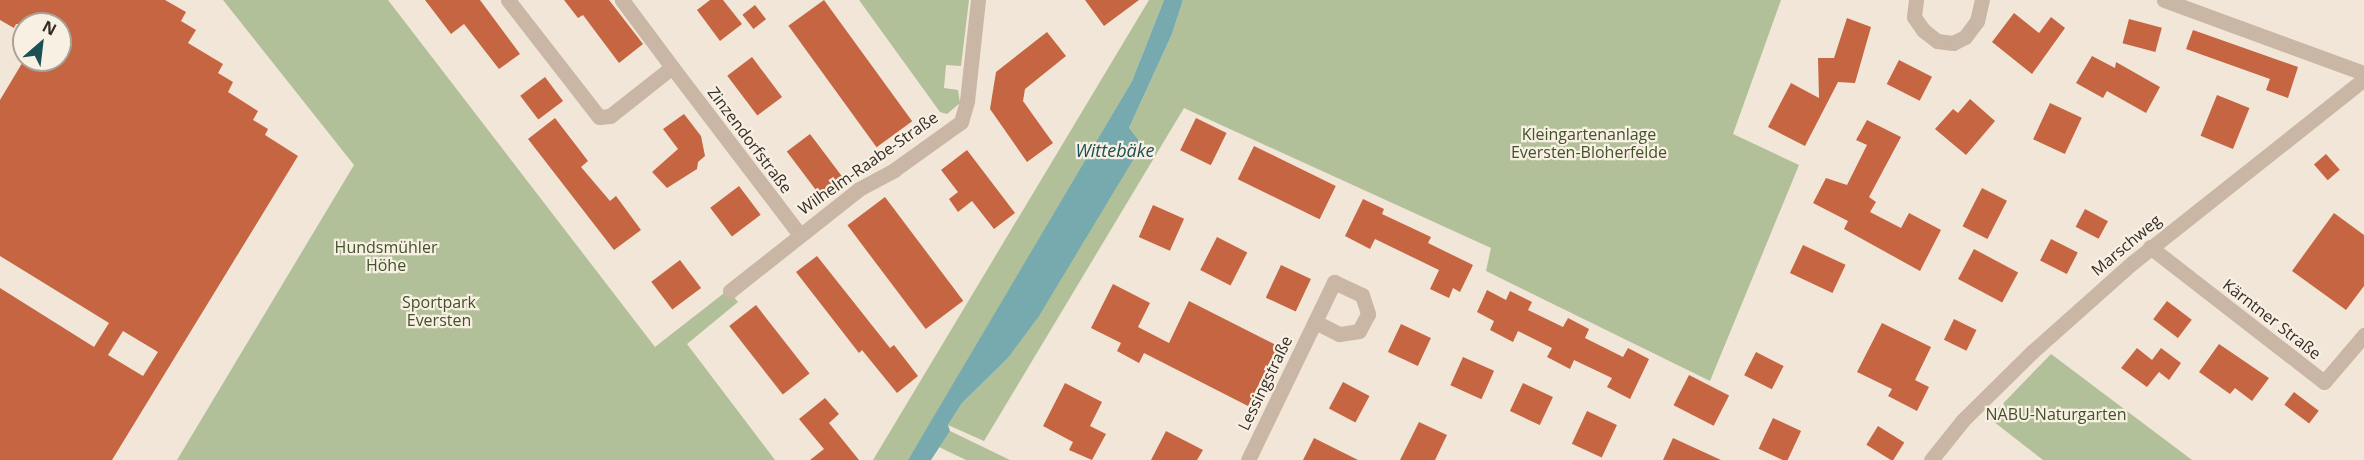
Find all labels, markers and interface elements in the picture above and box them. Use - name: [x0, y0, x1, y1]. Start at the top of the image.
- north arrow: [12, 12, 72, 72]
- text: N: [39, 15, 60, 41]
- street label: Zinzendorfstraße: [704, 83, 796, 197]
- street label: Wilhelm-Raabe-Straße: [794, 108, 942, 218]
- park label: Kleingartenanlage Eversten-Bloherfelde: [1511, 124, 1667, 162]
- water label: Wittebäke: [1075, 139, 1155, 161]
- street label: Marschweg: [2087, 210, 2165, 280]
- park label: Hundsmühler Höhe: [335, 237, 437, 275]
- street label: Kärntner Straße: [2219, 275, 2325, 363]
- park label: Sportpark Eversten: [402, 292, 476, 330]
- street label: Lessingstraße: [1234, 333, 1296, 433]
- park label: NABU-Naturgarten: [1986, 404, 2126, 424]

